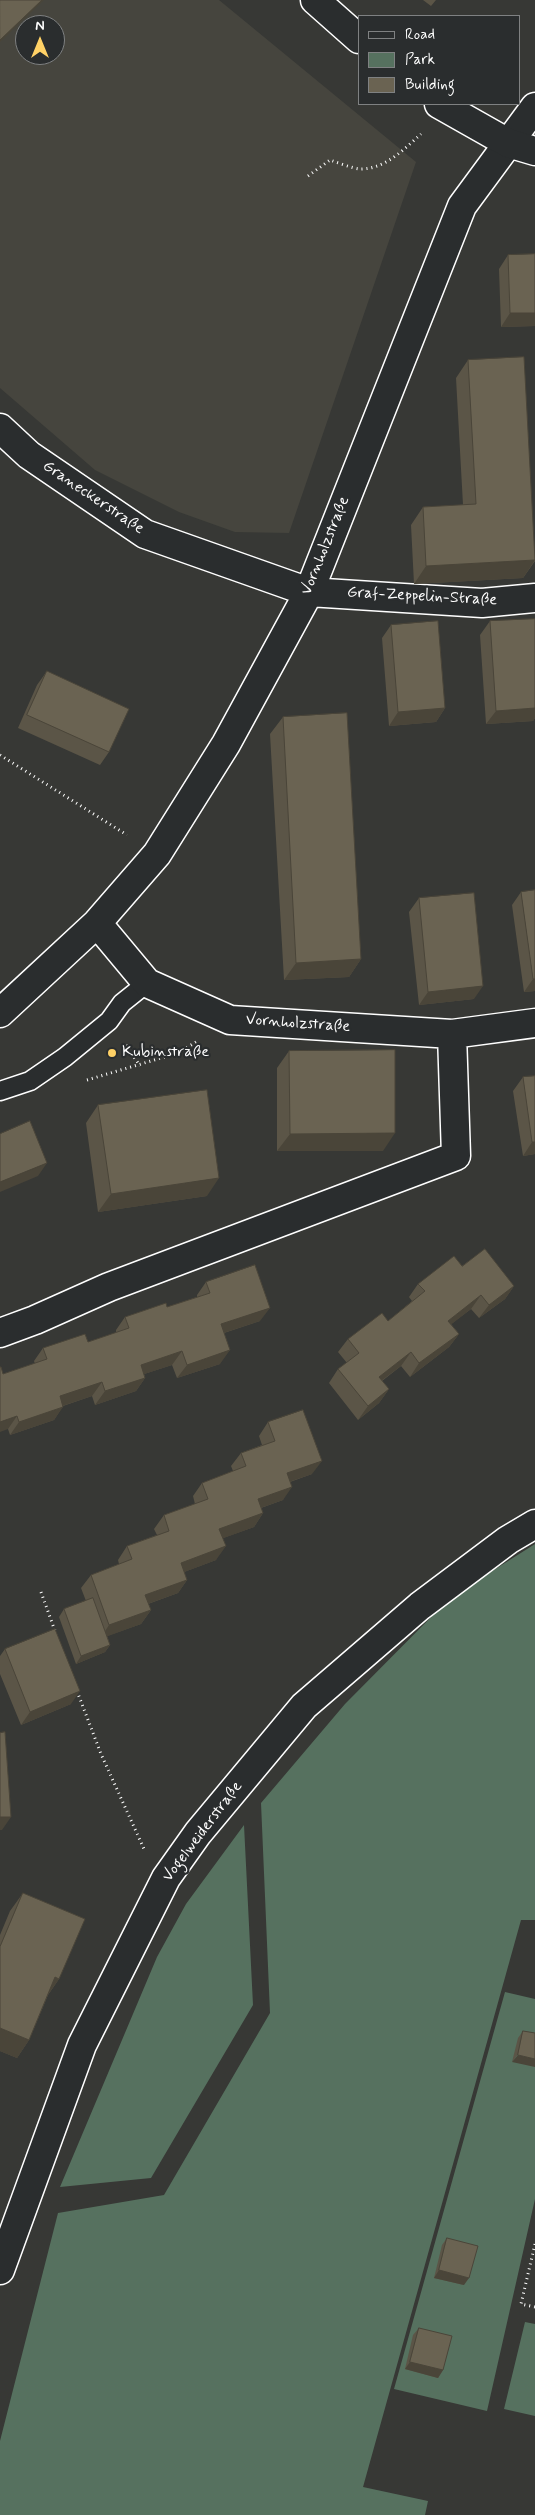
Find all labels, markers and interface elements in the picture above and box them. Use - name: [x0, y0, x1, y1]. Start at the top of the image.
- north arrow: [15, 15, 65, 65]
- legend: [358, 15, 520, 105]
- text: N: [35, 17, 45, 35]
- text: Road: [405, 25, 435, 45]
- text: Park: [405, 50, 435, 70]
- text: Building: [405, 75, 455, 95]
- street label: Graneckerstraße: [39, 457, 147, 539]
- street label: Vornholzstraße: [298, 494, 354, 598]
- street label: Graf-Zeppelin-Straße: [346, 583, 498, 611]
- street label: Vornholzstraße: [245, 1011, 351, 1037]
- place label: Kubinstraße: [122, 1043, 209, 1063]
- marker: Kubinstraße: [106, 1047, 118, 1059]
- street label: Vogelweiderstraße: [159, 1778, 247, 1886]

